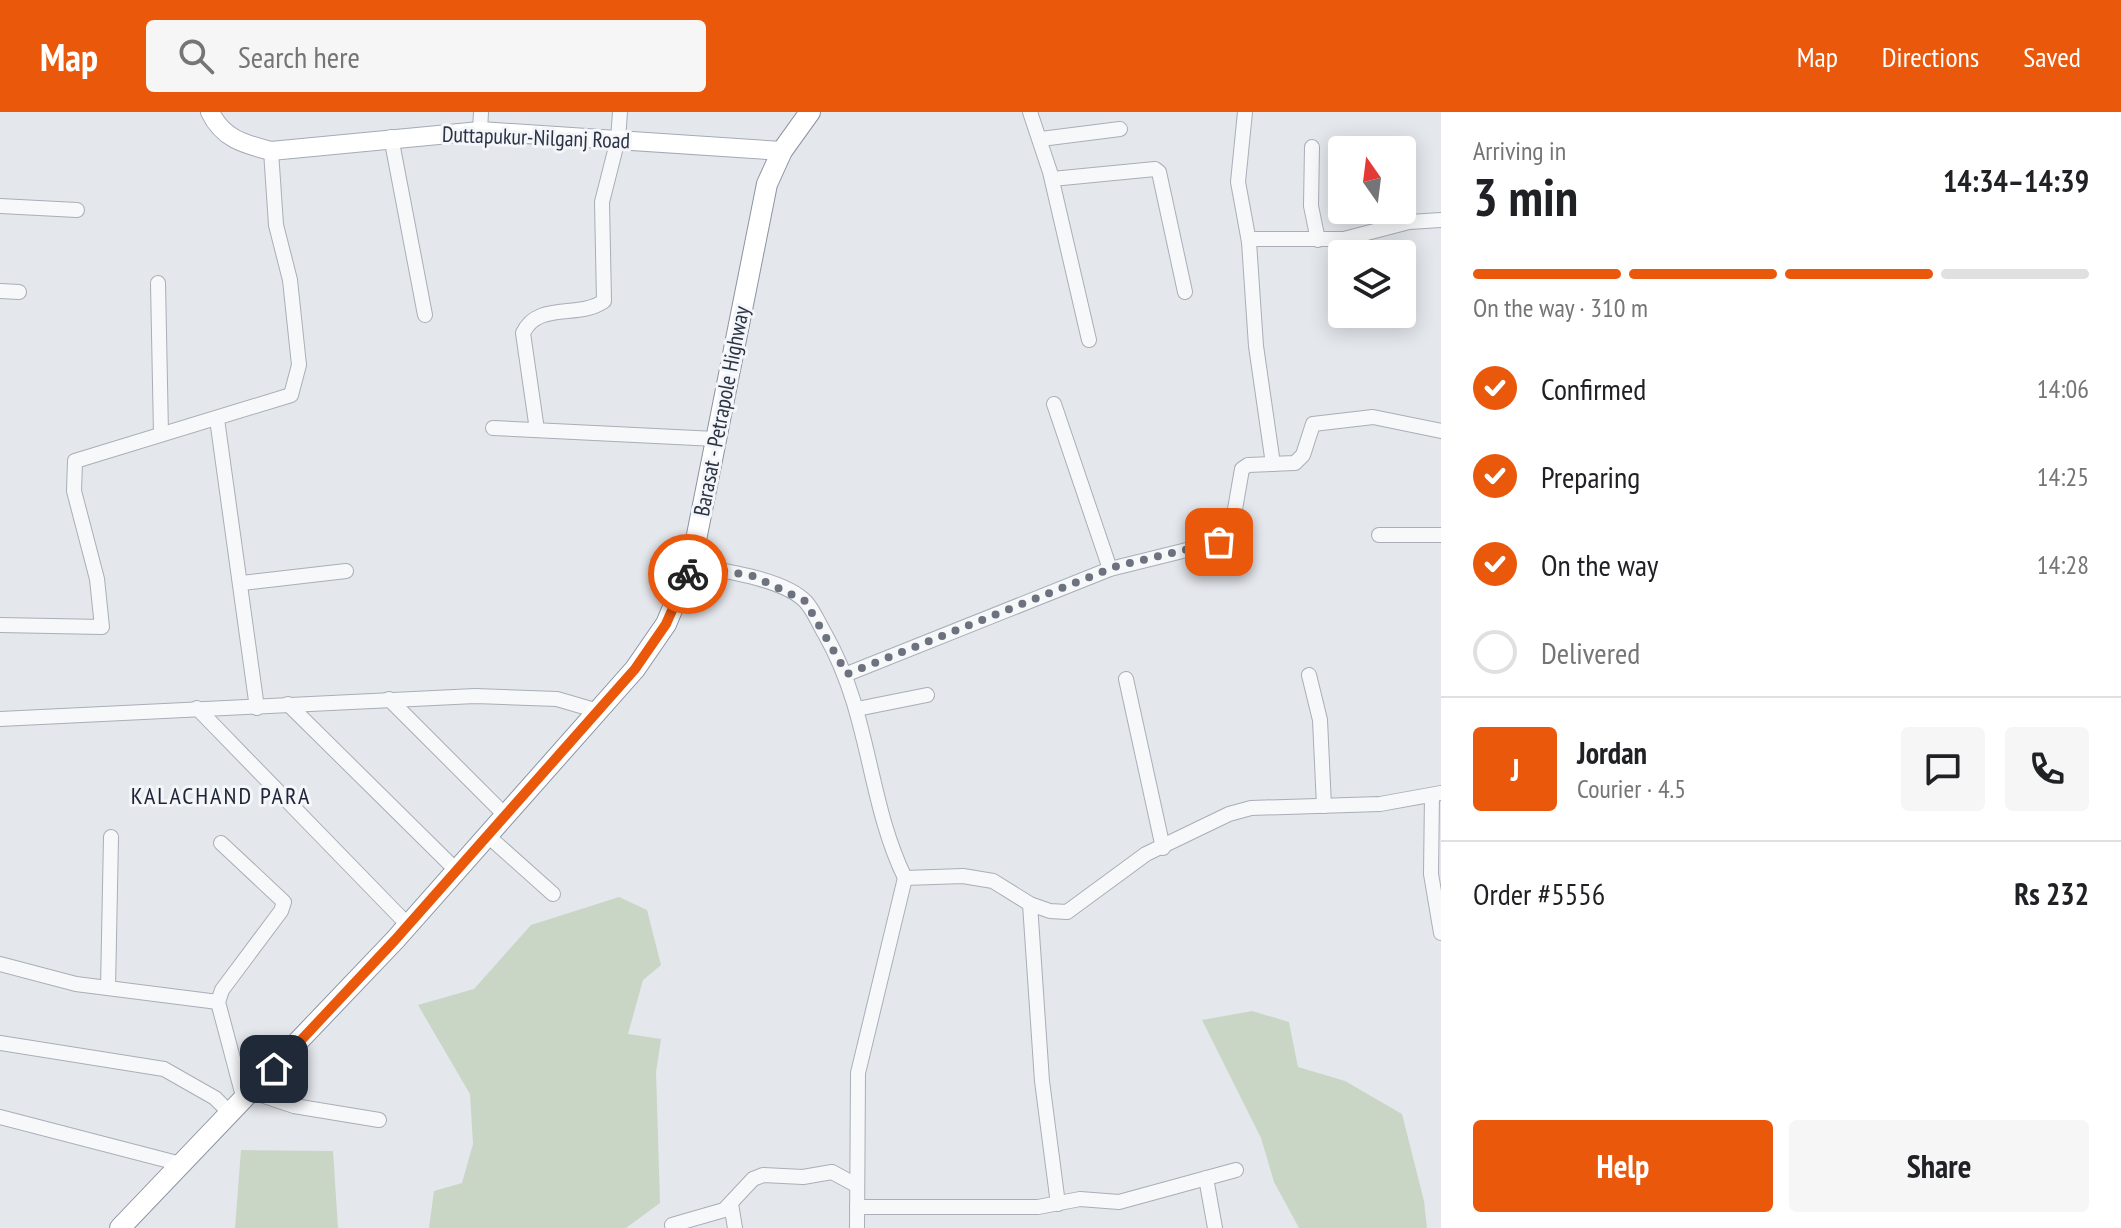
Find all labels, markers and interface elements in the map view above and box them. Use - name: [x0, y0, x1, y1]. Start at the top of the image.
- search box: [146, 20, 706, 92]
- text: Map: [40, 32, 98, 81]
- icon: search: [174, 34, 218, 78]
- text: Search here: [238, 37, 360, 76]
- text: Map: [1797, 38, 1838, 75]
- text: Directions: [1882, 38, 1979, 75]
- text: Saved: [2023, 38, 2081, 75]
- street label: Duttapukur-Nilganj Road: [441, 120, 631, 154]
- text: Arriving in: [1473, 134, 1566, 167]
- north arrow: [1328, 136, 1416, 224]
- map controls: [1328, 136, 1416, 328]
- text: 14:34–14:39: [1943, 161, 2089, 200]
- text: 3 min: [1473, 163, 1578, 230]
- button: layers: [1328, 240, 1416, 328]
- text: On the way · 310 m: [1473, 291, 1648, 324]
- street label: Barasat - Petrapole Highway: [687, 303, 755, 518]
- icon: check: [1473, 366, 1517, 410]
- text: Confirmed: [1541, 369, 1646, 408]
- text: 14:06: [2037, 372, 2089, 405]
- icon: check: [1473, 454, 1517, 498]
- text: Preparing: [1541, 457, 1640, 496]
- text: 14:25: [2037, 460, 2089, 493]
- pin: [1185, 508, 1253, 576]
- icon: bag: [1197, 520, 1241, 564]
- courier: [648, 534, 728, 614]
- icon: check: [1473, 542, 1517, 586]
- text: On the way: [1541, 545, 1658, 584]
- text: 14:28: [2037, 548, 2089, 581]
- icon: bike: [666, 552, 710, 596]
- text: Delivered: [1541, 633, 1640, 672]
- button: chat: [1901, 727, 1985, 811]
- button: phone: [2005, 727, 2089, 811]
- text: Jordan: [1577, 733, 1647, 772]
- text: J: [1511, 750, 1519, 789]
- text: Courier · 4.5: [1577, 772, 1686, 805]
- district label: KALACHAND PARA: [131, 780, 311, 811]
- text: Order #5556: [1473, 874, 1605, 913]
- text: Rs 232: [2014, 874, 2089, 913]
- pin: [240, 1035, 308, 1103]
- icon: home: [252, 1047, 296, 1091]
- button: Help: [1473, 1120, 1773, 1212]
- button: Share: [1789, 1120, 2089, 1212]

